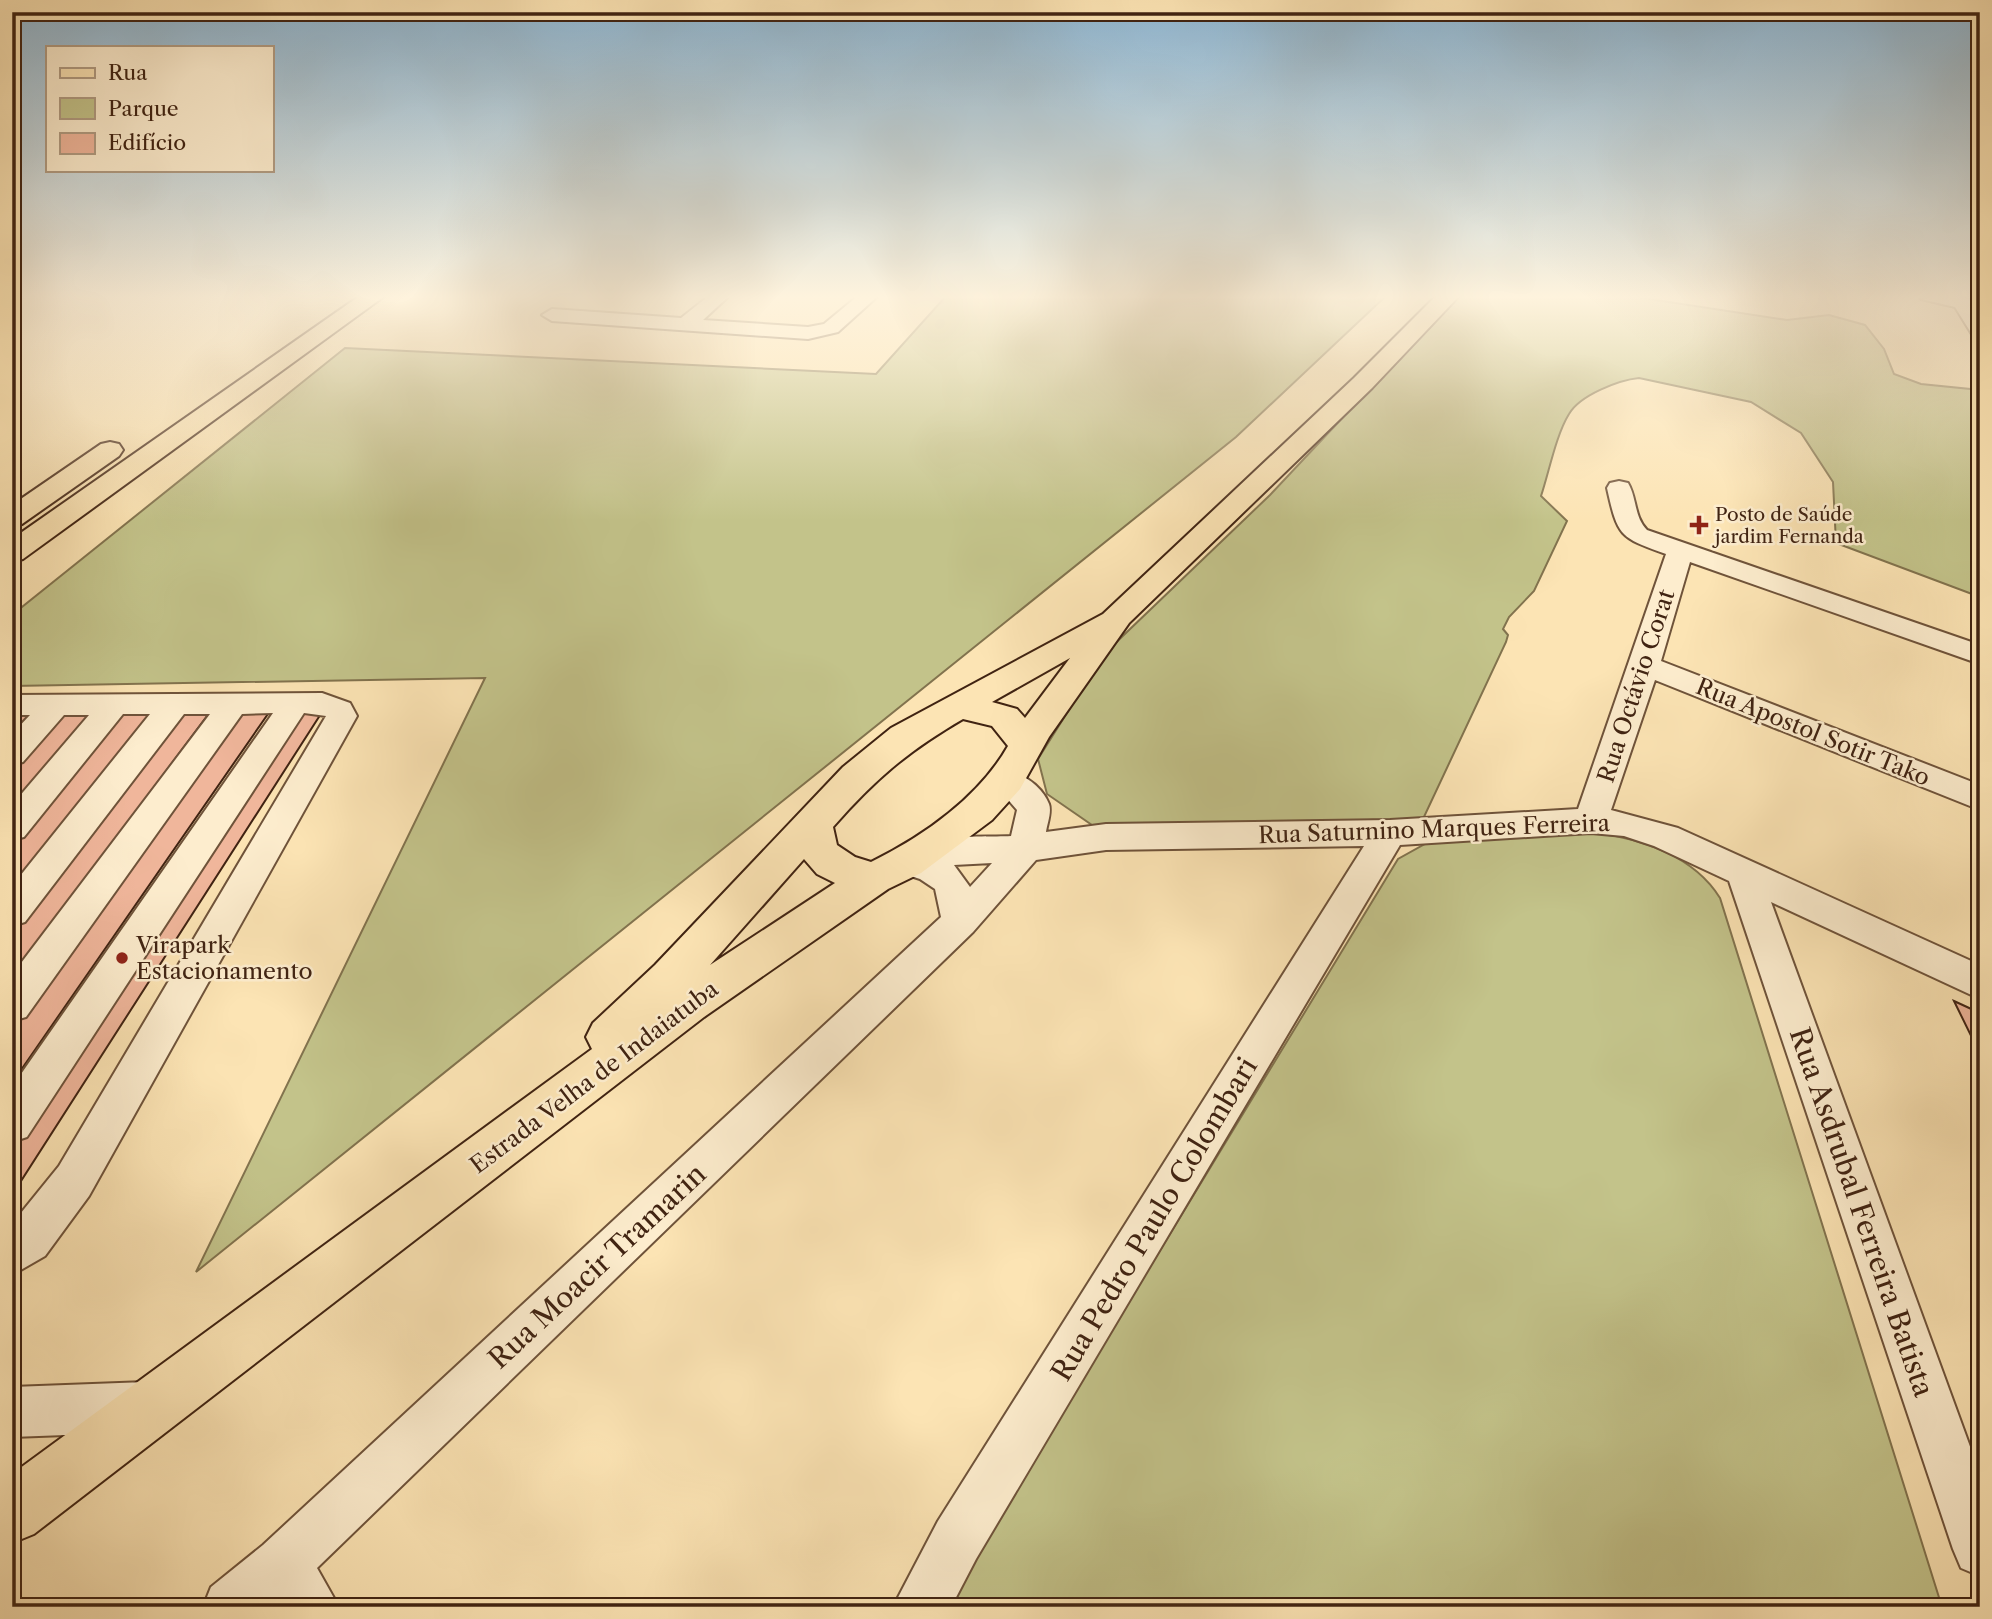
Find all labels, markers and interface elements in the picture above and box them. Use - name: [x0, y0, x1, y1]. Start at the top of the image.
- legend: [46, 46, 273, 172]
- text: Rua: [108, 60, 148, 85]
- text: Parque: [108, 96, 179, 121]
- text: Edifício: [108, 130, 186, 155]
- place label: Posto de Saúde jardim Fernanda: [1712, 503, 1864, 548]
- marker: Posto de Saúde jardim Fernanda: [1689, 515, 1709, 535]
- street label: Rua Octávio Corat: [1592, 586, 1680, 786]
- street label: Rua Apostol Sotir Tako: [1692, 672, 1934, 792]
- street label: Rua Saturnino Marques Ferreira: [1258, 809, 1611, 849]
- place label: Virapark Estacionamento: [135, 931, 313, 985]
- marker: Virapark Estacionamento: [114, 950, 130, 966]
- street label: Estrada Velha de Indaiatuba: [465, 974, 724, 1179]
- street label: Rua Asdrubal Ferreira Batista: [1783, 1023, 1941, 1401]
- street label: Rua Pedro Paulo Colombari: [1044, 1051, 1264, 1387]
- street label: Rua Moacir Tramarin: [481, 1156, 713, 1376]

